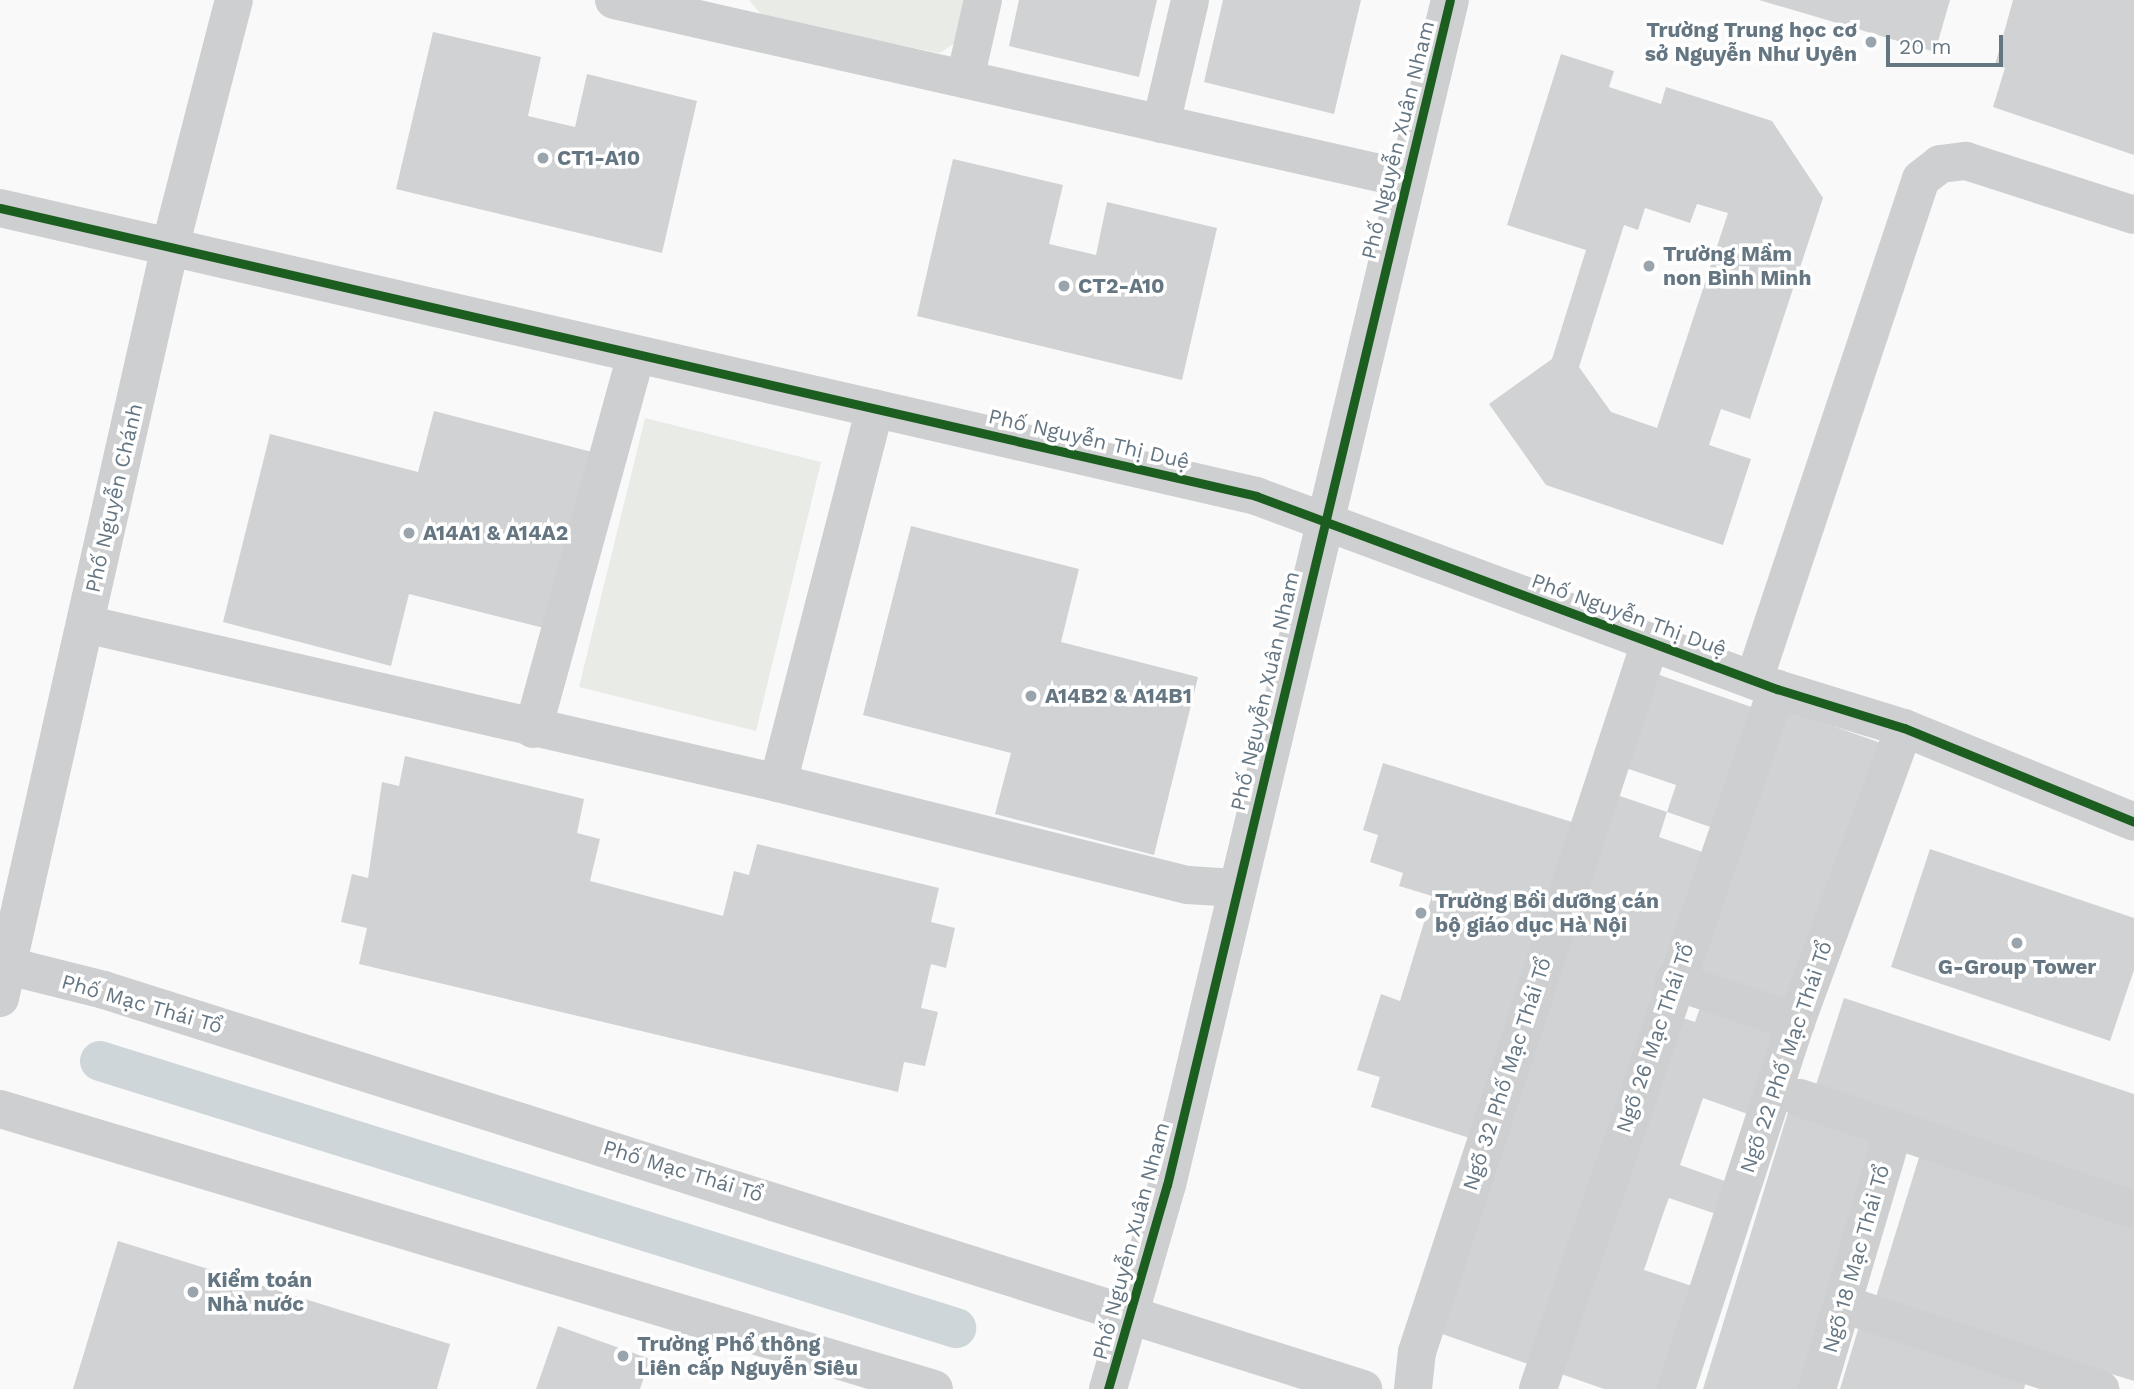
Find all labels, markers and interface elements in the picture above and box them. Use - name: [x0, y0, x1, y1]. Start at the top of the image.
- place label: Trường Trung học cơ sở Nguyễn Như Uyên: [1645, 17, 1857, 67]
- street label: Phố Nguyễn Xuân Nham: [1356, 18, 1440, 262]
- scale bar: [1889, 21, 2006, 65]
- marker: Trường Trung học cơ sở Nguyễn Như Uyên: [1863, 34, 1879, 50]
- text: 20 m: [1899, 34, 1951, 59]
- place label: CT1-A10: [557, 145, 640, 171]
- marker: CT1-A10: [535, 150, 551, 166]
- place label: Trường Mầm non Bình Minh: [1663, 241, 1811, 291]
- marker: Trường Mầm non Bình Minh: [1641, 258, 1657, 274]
- place label: CT2-A10: [1078, 273, 1165, 299]
- marker: CT2-A10: [1056, 278, 1072, 294]
- street label: Phố Nguyễn Chánh: [80, 401, 148, 595]
- street label: Phố Nguyễn Thị Duệ: [986, 404, 1192, 474]
- place label: A14A1 & A14A2: [423, 520, 569, 546]
- marker: A14A1 & A14A2: [401, 525, 417, 541]
- street label: Phố Nguyễn Thị Duệ: [1528, 568, 1730, 662]
- street label: Phố Nguyễn Xuân Nham: [1225, 569, 1305, 813]
- place label: A14B2 & A14B1: [1045, 683, 1192, 709]
- marker: A14B2 & A14B1: [1023, 688, 1039, 704]
- place label: Trường Bồi dưỡng cán bộ giáo dục Hà Nội: [1435, 888, 1659, 938]
- marker: Trường Bồi dưỡng cán bộ giáo dục Hà Nội: [1413, 905, 1429, 921]
- marker: G-Group Tower: [2009, 935, 2025, 951]
- street label: Ngõ 22 Phố Mạc Thái Tổ: [1734, 937, 1838, 1177]
- street label: Ngõ 26 Mạc Thái Tổ: [1611, 939, 1699, 1137]
- street label: Ngõ 32 Phố Mạc Thái Tổ: [1457, 954, 1557, 1194]
- place label: G-Group Tower: [1937, 954, 2097, 980]
- street label: Phố Mạc Thái Tổ: [58, 969, 226, 1039]
- street label: Phố Nguyễn Xuân Nham: [1087, 1119, 1175, 1363]
- street label: Phố Mạc Thái Tổ: [599, 1135, 767, 1207]
- street label: Ngõ 18 Mạc Thái Tổ: [1817, 1161, 1895, 1357]
- place label: Kiểm toán Nhà nước: [207, 1267, 312, 1317]
- marker: Kiểm toán Nhà nước: [185, 1284, 201, 1300]
- place label: Trường Phổ thông Liên cấp Nguyễn Siêu: [637, 1331, 858, 1381]
- marker: Trường Phổ thông Liên cấp Nguyễn Siêu: [615, 1348, 631, 1364]

